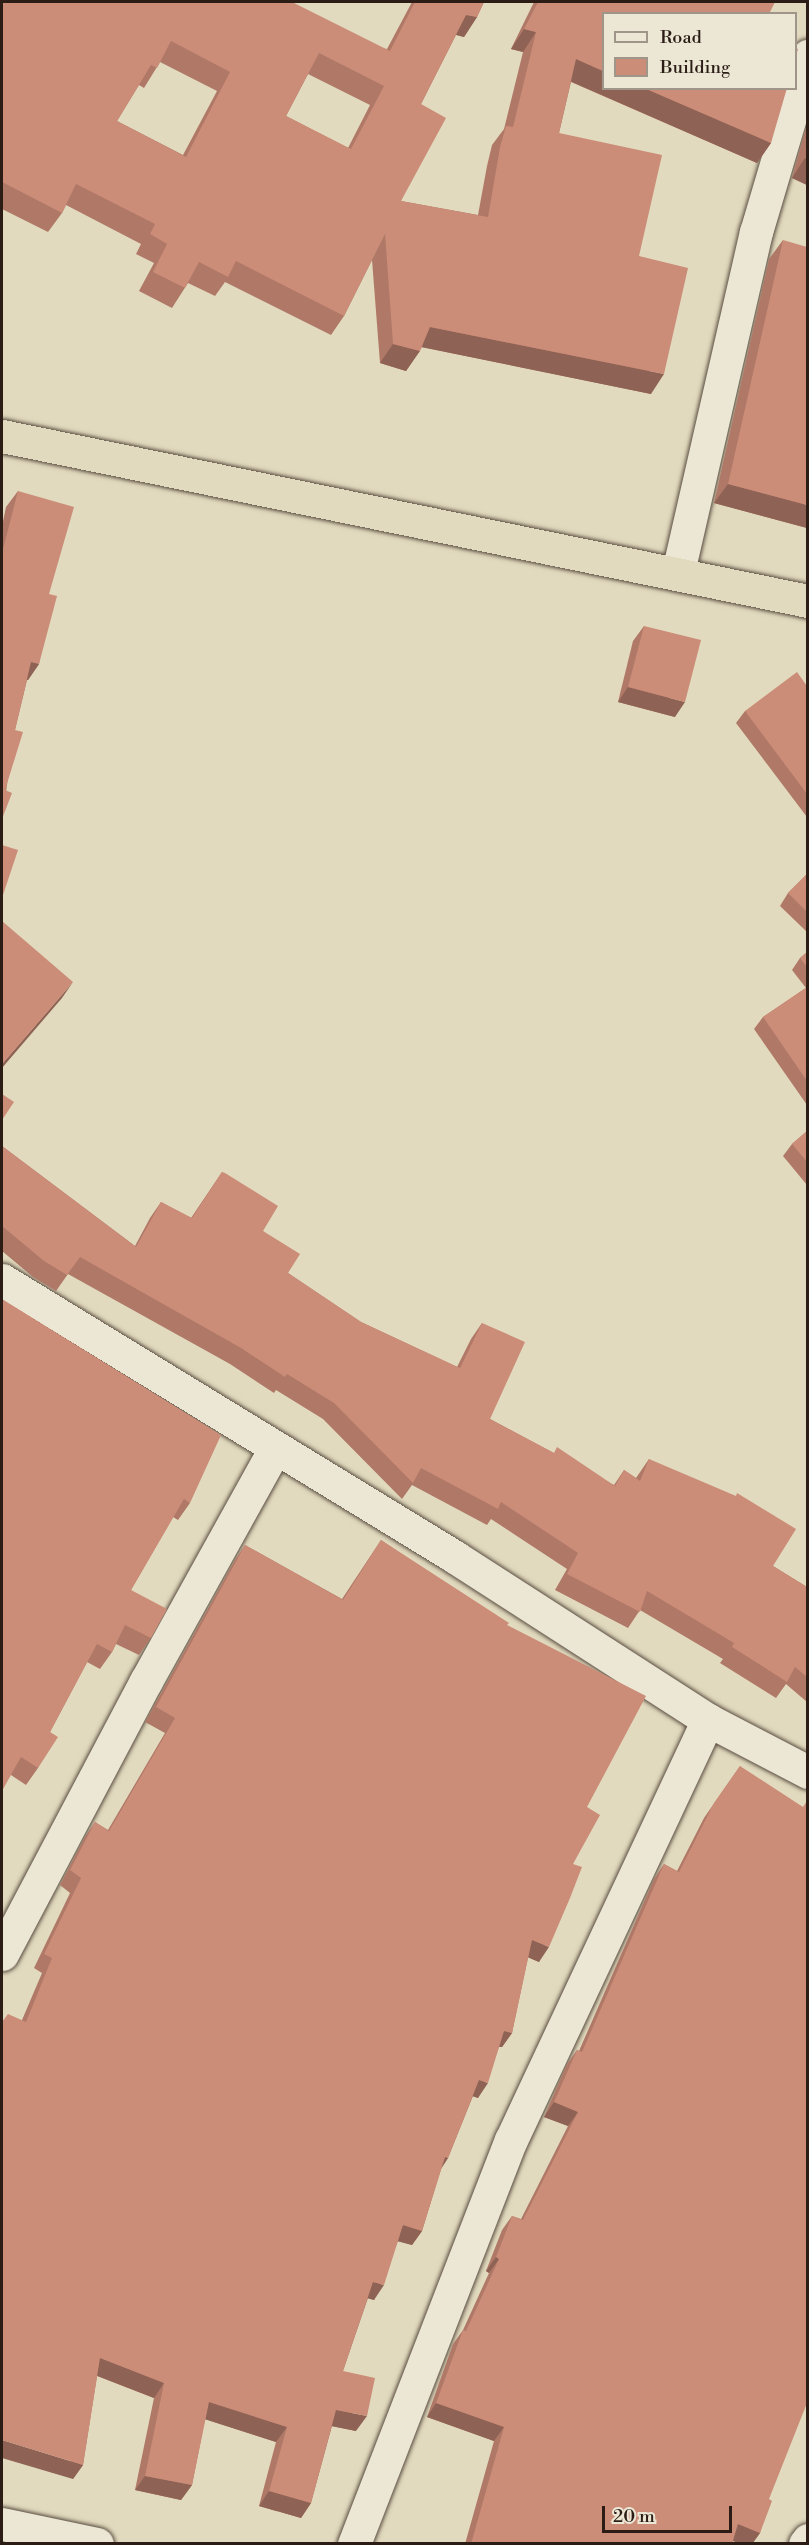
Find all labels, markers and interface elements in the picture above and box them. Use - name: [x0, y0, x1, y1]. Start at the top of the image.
- legend: [602, 12, 797, 90]
- text: Road: [660, 26, 702, 49]
- text: Building: [660, 56, 730, 79]
- scale bar: [605, 2494, 736, 2532]
- text: 20 m: [613, 2505, 655, 2528]

